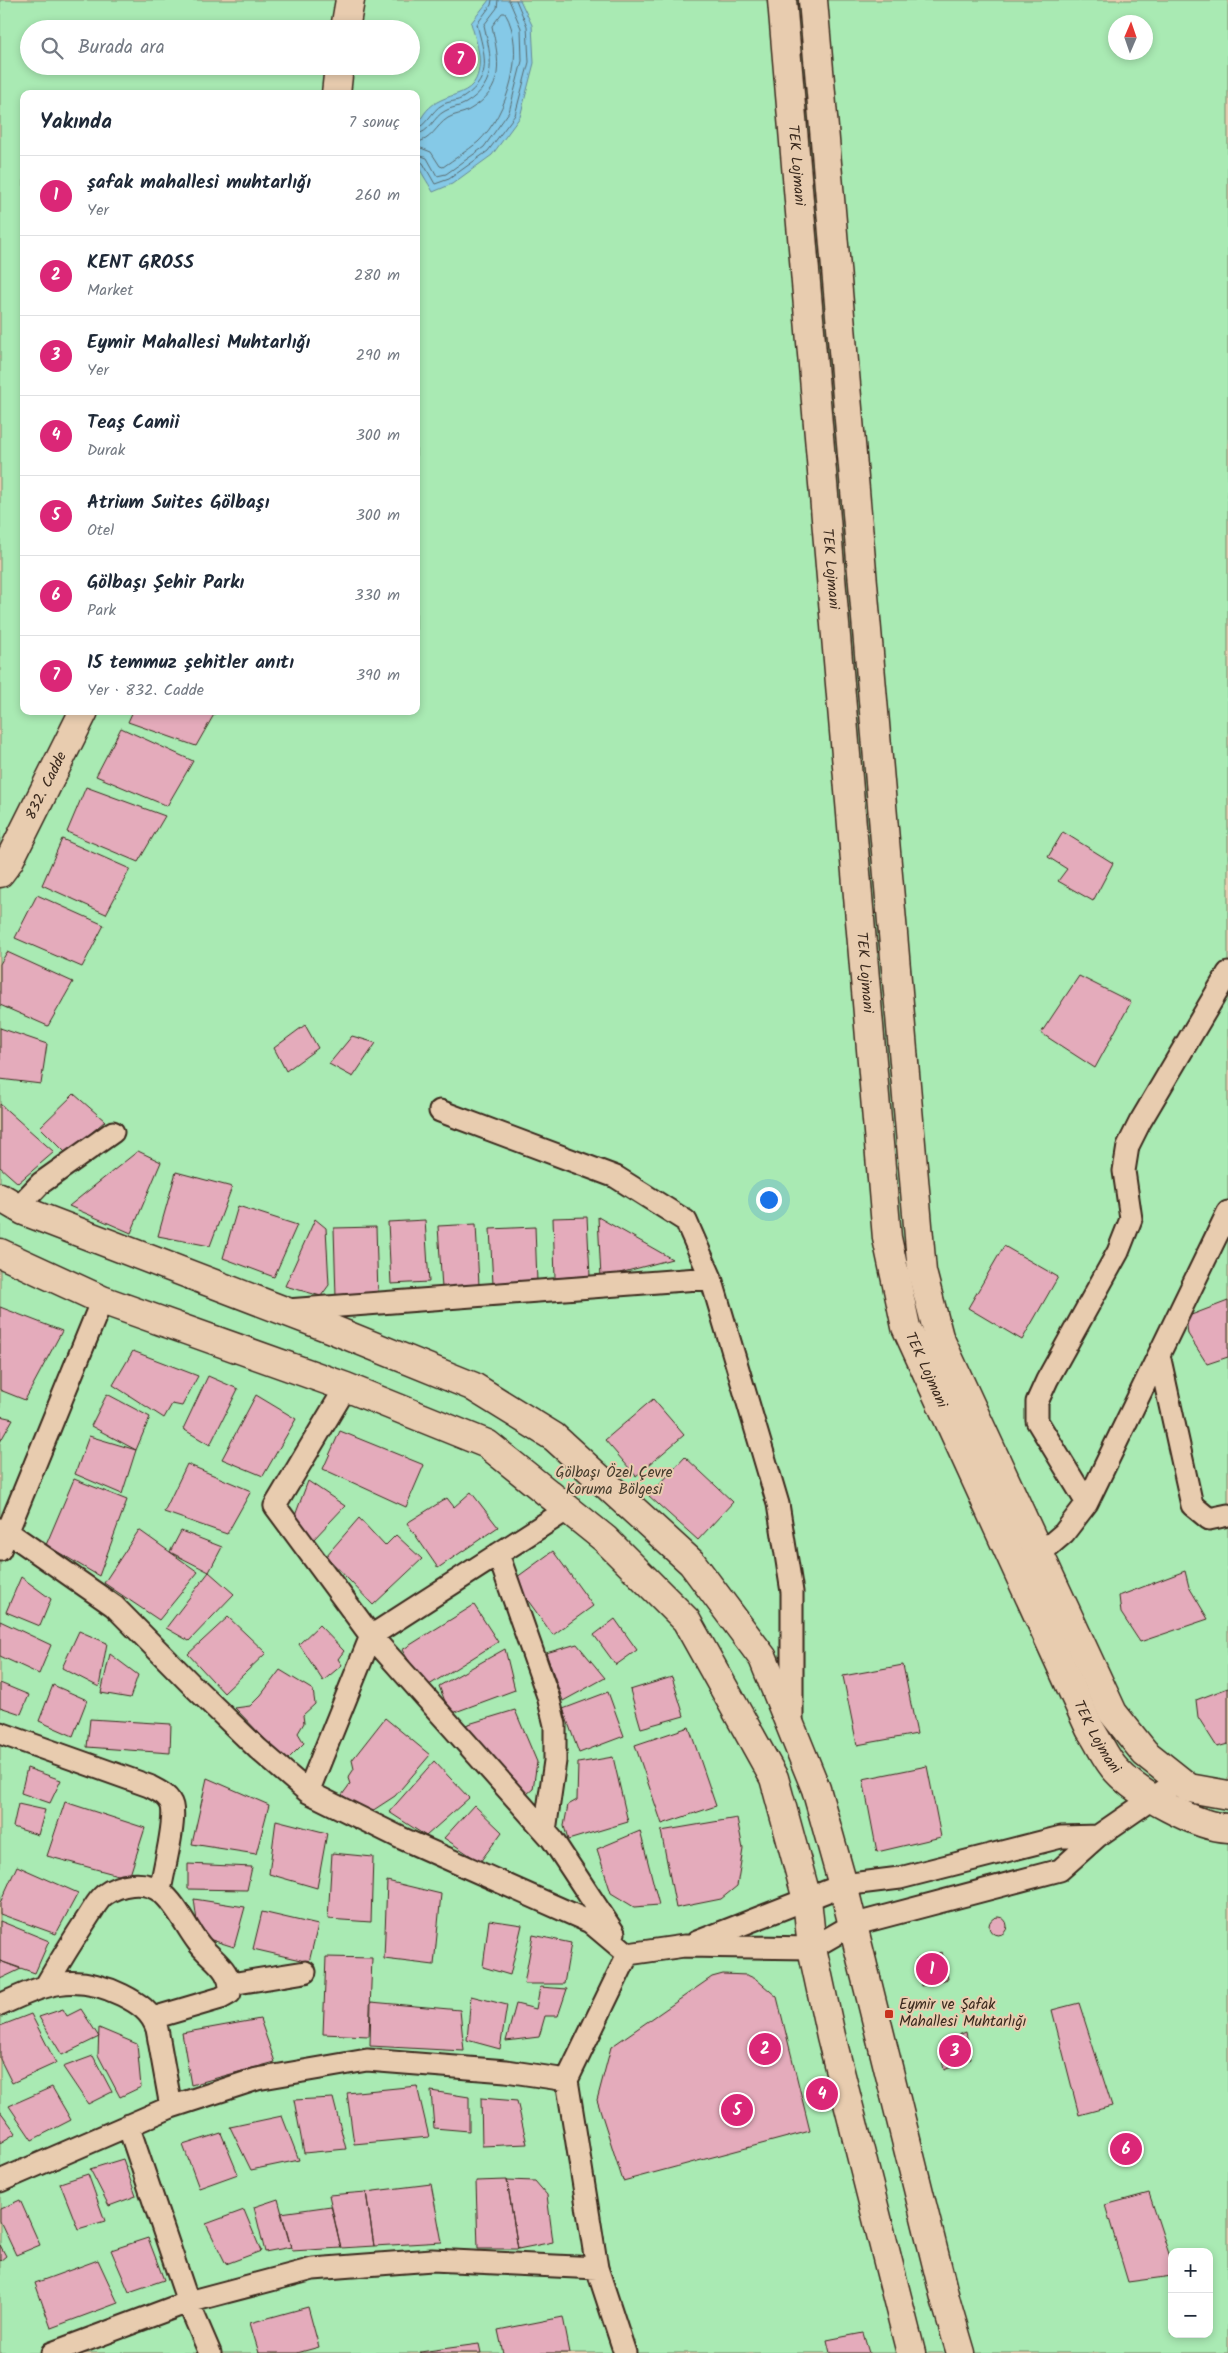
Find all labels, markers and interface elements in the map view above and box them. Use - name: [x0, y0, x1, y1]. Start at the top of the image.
- north arrow: [1108, 15, 1153, 60]
- search box: [20, 20, 420, 75]
- text: Burada ara: [78, 33, 165, 63]
- icon: search: [38, 34, 66, 62]
- pin: 7: [444, 40, 476, 78]
- text: Yakında: [40, 106, 112, 139]
- text: 7 sonuç: [349, 110, 400, 135]
- street label: TEK Lojmani: [781, 124, 812, 208]
- text: şafak mahallesi muhtarlığı: [87, 168, 311, 198]
- text: 1: [54, 183, 58, 208]
- text: 260 m: [355, 183, 400, 208]
- text: Yer: [87, 198, 109, 223]
- text: KENT GROSS: [87, 248, 194, 278]
- text: 2: [51, 263, 61, 288]
- text: 280 m: [354, 263, 400, 288]
- text: Market: [87, 278, 133, 303]
- text: Eymir Mahallesi Muhtarlığı: [87, 328, 310, 358]
- text: 3: [52, 343, 60, 368]
- text: 290 m: [356, 343, 400, 368]
- text: Yer: [87, 358, 109, 383]
- text: Teaş Camii: [87, 408, 179, 438]
- text: 4: [52, 423, 60, 448]
- text: 300 m: [356, 423, 400, 448]
- text: Durak: [87, 438, 125, 463]
- text: Atrium Suites Gölbaşı: [87, 488, 269, 518]
- text: 5: [52, 503, 60, 528]
- text: 300 m: [356, 503, 400, 528]
- text: Otel: [87, 518, 114, 543]
- street label: TEK Lojmani: [815, 528, 846, 612]
- text: Gölbaşı Şehir Parkı: [87, 568, 244, 598]
- text: 6: [52, 583, 60, 608]
- text: 330 m: [355, 583, 400, 608]
- text: Park: [87, 598, 116, 623]
- text: 15 temmuz şehitler anıtı: [87, 648, 294, 678]
- text: 7: [52, 663, 60, 688]
- text: 390 m: [356, 663, 400, 688]
- text: Yer · 832. Cadde: [87, 678, 204, 703]
- street label: 832. Cadde: [19, 747, 74, 824]
- street label: TEK Lojmani: [849, 931, 880, 1015]
- your location: [756, 1187, 782, 1213]
- street label: TEK Lojmani: [898, 1328, 954, 1413]
- park label: Gölbaşı Özel Çevre Koruma Bölgesi: [556, 1461, 673, 1502]
- street label: TEK Lojmani: [1067, 1697, 1127, 1781]
- pin: 1: [916, 1950, 948, 1988]
- place label: Eymir ve Şafak Mahallesi Muhtarlığı: [899, 1993, 1027, 2034]
- marker: Eymir ve Şafak Mahallesi Muhtarlığı: [883, 2008, 895, 2020]
- pin: 2: [749, 2030, 781, 2068]
- pin: 3: [939, 2032, 971, 2070]
- pin: 4: [806, 2075, 838, 2113]
- pin: 5: [721, 2091, 753, 2129]
- pin: 6: [1110, 2130, 1142, 2168]
- map controls: [1168, 2248, 1213, 2338]
- button: +: [1168, 2248, 1213, 2293]
- button: −: [1168, 2293, 1213, 2338]

